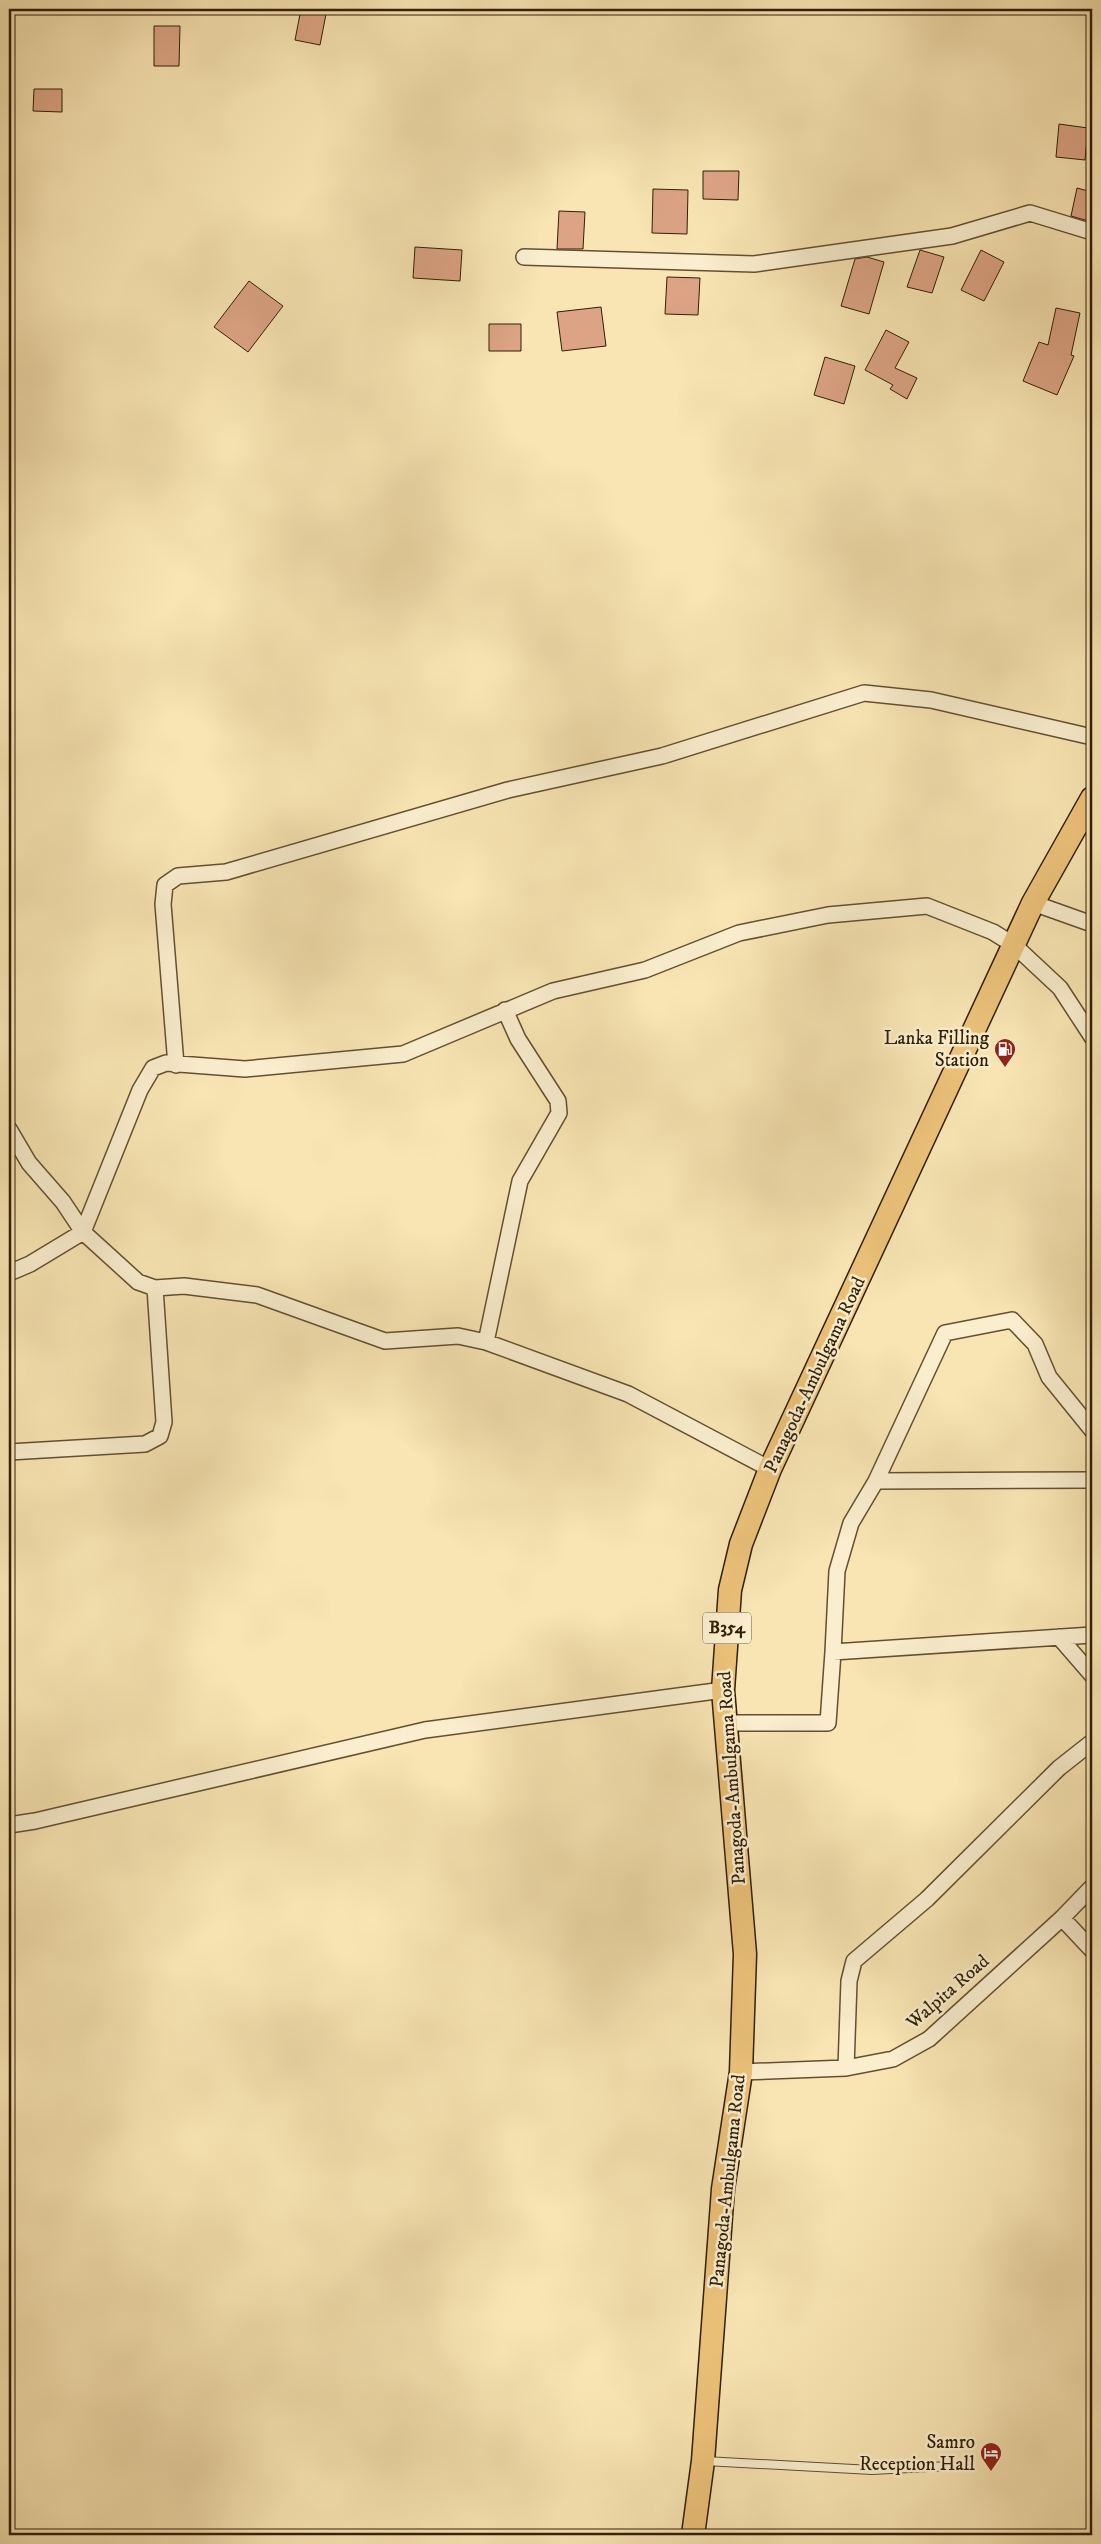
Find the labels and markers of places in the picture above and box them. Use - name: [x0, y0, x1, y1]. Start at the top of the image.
- place label: Lanka Filling Station: [884, 1027, 990, 1072]
- fuel station icon: Lanka Filling Station: [993, 1037, 1017, 1068]
- place label: Samro Reception Hall: [859, 2431, 975, 2476]
- hotel icon: Samro Reception Hall: [979, 2441, 1003, 2472]

